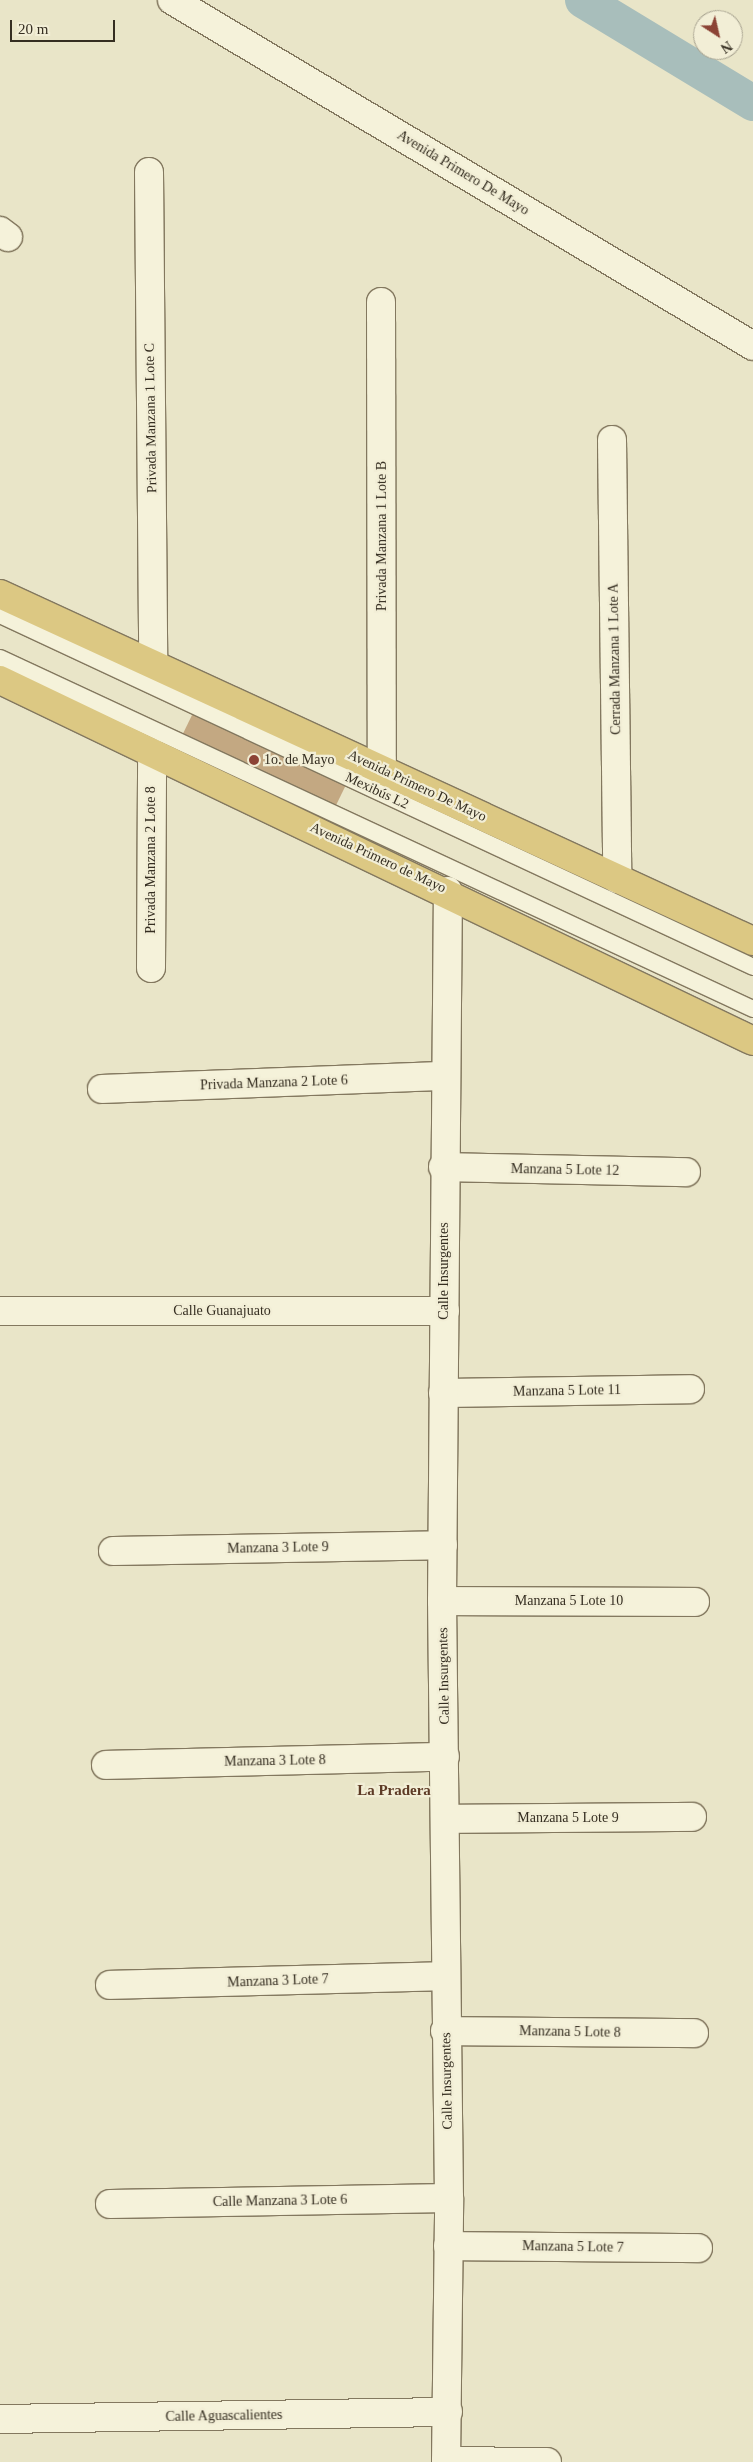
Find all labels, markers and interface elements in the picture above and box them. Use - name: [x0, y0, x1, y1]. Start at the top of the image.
- scale bar: [12, 10, 118, 42]
- north arrow: [693, 10, 743, 60]
- text: 20 m: [18, 21, 48, 37]
- text: N: [718, 38, 735, 56]
- street label: Avenida Primero De Mayo: [394, 127, 532, 219]
- street label: Privada Manzana 1 Lote C: [141, 343, 161, 493]
- street label: Privada Manzana 1 Lote B: [374, 461, 390, 611]
- street label: Cerrada Manzana 1 Lote A: [605, 583, 625, 735]
- street label: Avenida Primero De Mayo: [345, 746, 489, 826]
- place label: 1o. de Mayo: [264, 752, 334, 768]
- marker: 1o. de Mayo: [248, 754, 260, 766]
- street label: Mexibús L2: [343, 769, 411, 813]
- street label: Privada Manzana 2 Lote 8: [143, 786, 159, 934]
- street label: Avenida Primero de Mayo: [307, 819, 449, 897]
- street label: Privada Manzana 2 Lote 6: [200, 1072, 348, 1094]
- street label: Manzana 5 Lote 12: [511, 1161, 619, 1179]
- street label: Calle Insurgentes: [436, 1222, 452, 1320]
- street label: Calle Guanajuato: [173, 1303, 271, 1319]
- street label: Manzana 5 Lote 11: [513, 1382, 621, 1400]
- street label: Manzana 3 Lote 9: [227, 1539, 329, 1557]
- street label: Manzana 5 Lote 10: [515, 1593, 623, 1609]
- street label: Calle Insurgentes: [435, 1627, 453, 1725]
- street label: Manzana 3 Lote 8: [224, 1752, 326, 1770]
- district label: La Pradera: [357, 1782, 431, 1800]
- street label: Manzana 5 Lote 9: [517, 1810, 619, 1826]
- street label: Manzana 3 Lote 7: [227, 1971, 329, 1991]
- street label: Manzana 5 Lote 8: [519, 2023, 621, 2041]
- street label: Calle Insurgentes: [438, 2032, 456, 2130]
- street label: Calle Manzana 3 Lote 6: [213, 2191, 347, 2211]
- street label: Manzana 5 Lote 7: [522, 2238, 624, 2256]
- street label: Calle Aguascalientes: [165, 2407, 283, 2425]

